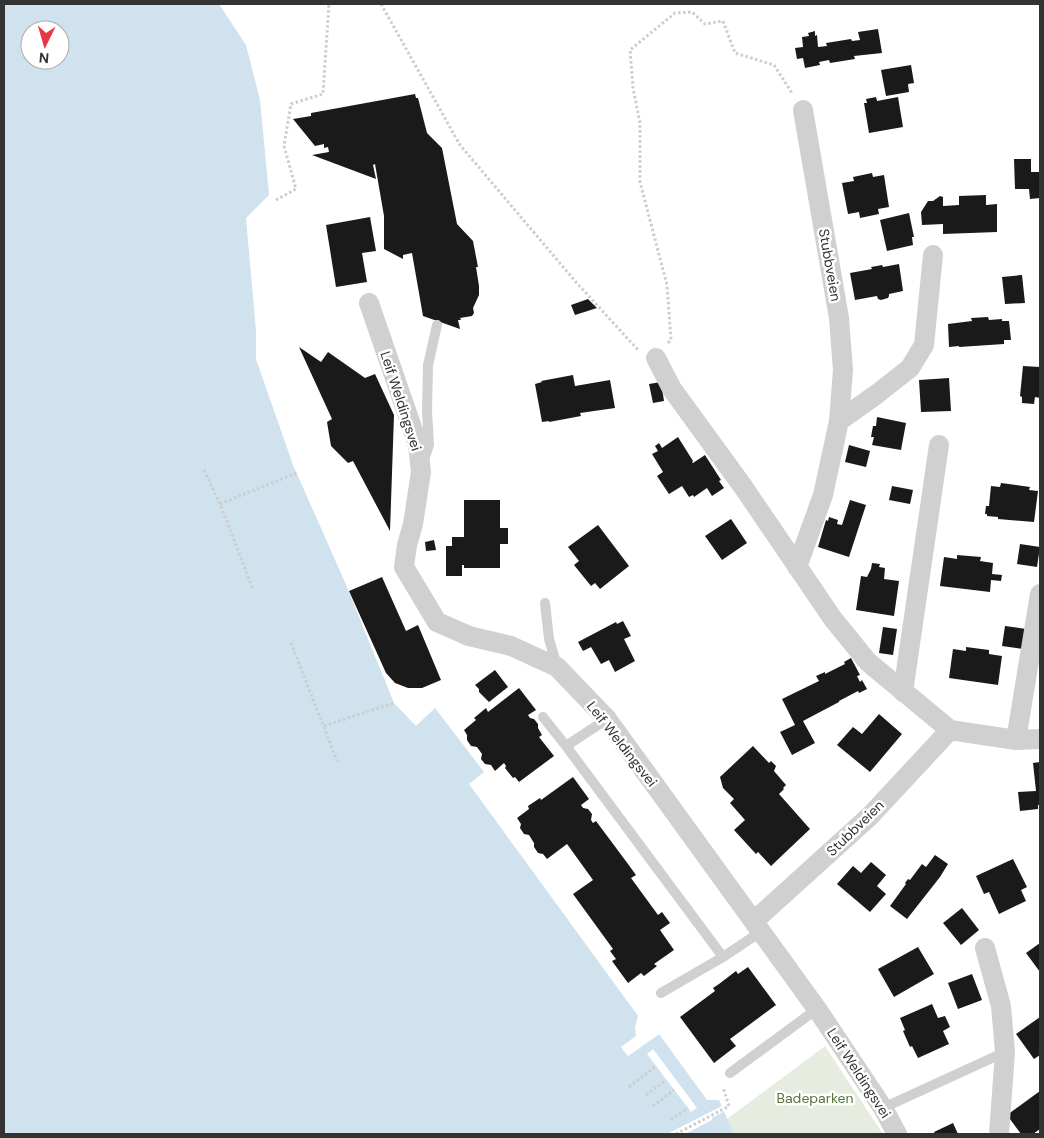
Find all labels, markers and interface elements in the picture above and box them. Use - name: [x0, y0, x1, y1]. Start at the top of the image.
- north arrow: [20, 20, 70, 70]
- text: N: [38, 49, 50, 67]
- street label: Stubbveien: [815, 227, 845, 303]
- street label: Leif Weldingsvei: [376, 349, 426, 453]
- street label: Leif Weldingsvei: [583, 698, 661, 790]
- street label: Stubbveien: [822, 796, 888, 860]
- street label: Leif Weldingsvei: [823, 1025, 895, 1121]
- park label: Badeparken: [777, 1089, 853, 1107]

